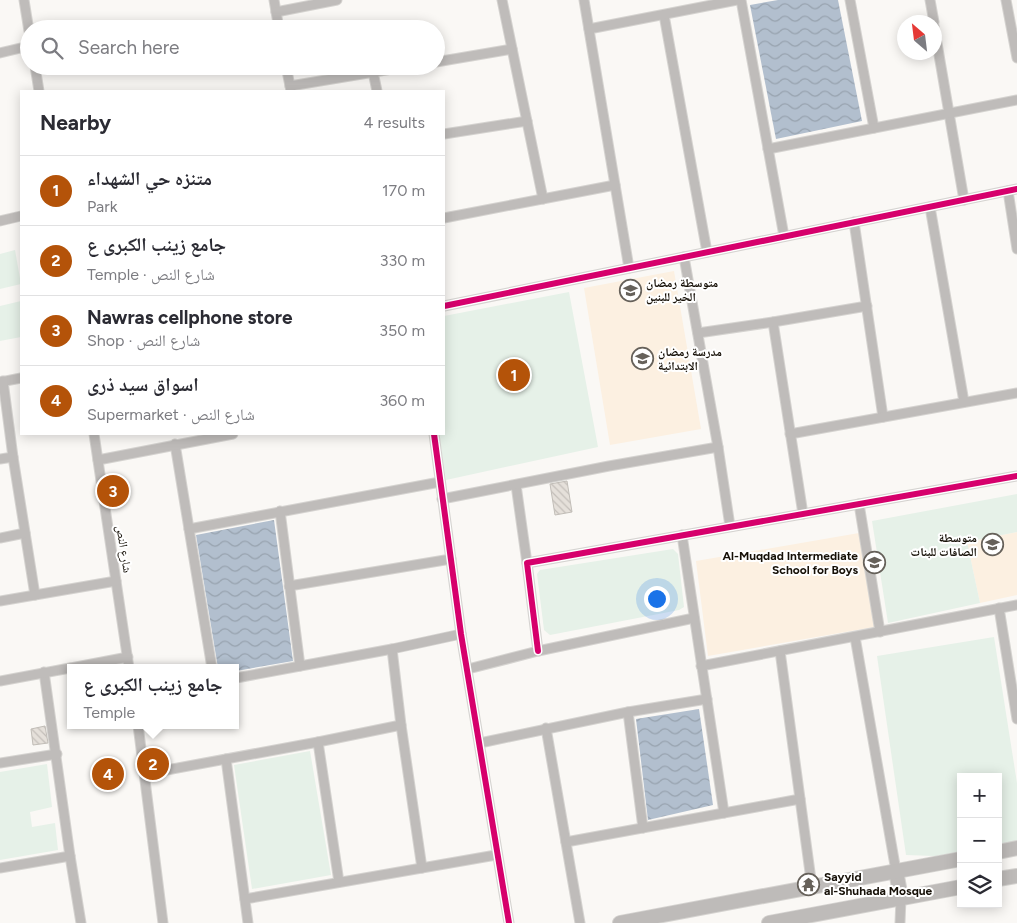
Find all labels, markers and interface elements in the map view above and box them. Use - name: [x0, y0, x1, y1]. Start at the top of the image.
- north arrow: [897, 15, 942, 60]
- search box: [20, 20, 445, 75]
- icon: search: [38, 34, 66, 62]
- text: Search here: [78, 36, 180, 59]
- text: Nearby: [40, 110, 111, 135]
- text: 4 results: [364, 113, 425, 132]
- text: متنزه حي الشهداء: [87, 167, 212, 190]
- text: 1: [53, 181, 59, 200]
- text: 170 m: [382, 181, 425, 200]
- text: Park: [87, 197, 117, 216]
- text: جامع زينب الكبرى ع: [87, 233, 226, 256]
- text: 2: [51, 251, 61, 270]
- text: 330 m: [380, 251, 425, 270]
- text: Temple · شارع النص: [87, 265, 215, 284]
- place label: متوسطة رمضان الخير للبنين: [646, 276, 719, 305]
- school or university icon: متوسطة رمضان الخير للبنين: [618, 278, 642, 302]
- text: Nawras cellphone store: [87, 306, 293, 329]
- text: 3: [52, 321, 60, 340]
- text: 350 m: [379, 321, 425, 340]
- text: Shop · شارع النص: [87, 331, 200, 350]
- place label: مدرسة رمضان الابتدائية: [658, 345, 722, 373]
- school or university icon: مدرسة رمضان الابتدائية: [630, 347, 654, 371]
- pin: 1: [498, 356, 530, 394]
- text: اسواق سيد ذرى: [87, 373, 199, 396]
- text: 4: [51, 391, 61, 410]
- text: 360 m: [379, 391, 425, 410]
- text: Supermarket · شارع النص: [87, 405, 255, 424]
- pin: 3: [97, 472, 129, 510]
- street label: شارع النص: [112, 524, 135, 574]
- place label: متوسطة الصافات للبنات: [911, 531, 977, 559]
- school or university icon: متوسطة الصافات للبنات: [981, 533, 1005, 557]
- place label: Al-Muqdad Intermediate School for Boys: [722, 549, 858, 577]
- school or university icon: Al-Muqdad Intermediate School for Boys: [862, 551, 886, 575]
- your location: [644, 586, 670, 612]
- popup: [67, 664, 239, 729]
- text: جامع زينب الكبرى ع: [83, 673, 223, 696]
- text: Temple: [83, 703, 135, 722]
- pin: 2: [137, 745, 169, 783]
- pin: 4: [92, 755, 124, 793]
- map controls: [957, 773, 1002, 908]
- button: +: [957, 773, 1002, 818]
- button: −: [957, 818, 1002, 863]
- button: layers: [957, 863, 1002, 908]
- place label: Sayyid al-Shuhada Mosque: [824, 870, 933, 898]
- temple icon: Sayyid al-Shuhada Mosque: [796, 872, 820, 896]

